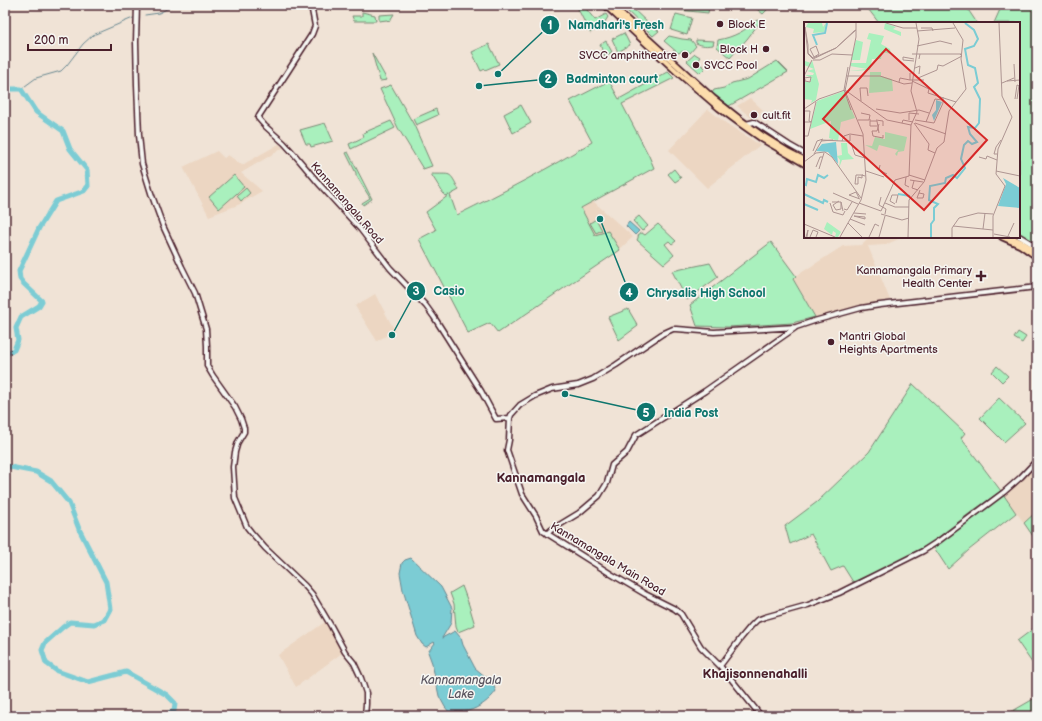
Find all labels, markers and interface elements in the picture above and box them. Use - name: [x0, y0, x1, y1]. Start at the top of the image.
- callout: Namdhari's Fresh: [540, 13, 672, 37]
- text: 1: [547, 18, 553, 33]
- text: Namdhari's Fresh: [568, 18, 664, 33]
- place label: Block E: [728, 18, 766, 31]
- marker: Block E: [715, 19, 725, 29]
- inset map: [804, 22, 1020, 238]
- scale bar: [28, 26, 111, 52]
- text: 200 m: [34, 33, 68, 48]
- place label: Block H: [720, 43, 758, 56]
- marker: Block H: [761, 44, 771, 54]
- place label: SVCC amphitheatre: [579, 49, 677, 62]
- marker: SVCC amphitheatre: [680, 50, 690, 60]
- place label: SVCC Pool: [704, 59, 757, 72]
- marker: SVCC Pool: [691, 60, 701, 70]
- callout: Badminton court: [538, 67, 666, 91]
- text: 2: [544, 72, 552, 87]
- text: Badminton court: [566, 72, 658, 87]
- place label: cult.fit: [762, 109, 791, 122]
- marker: cult.fit: [749, 110, 759, 120]
- street label: Kannamangala Road: [308, 159, 386, 247]
- place label: Kannamangala Primary Health Center: [856, 264, 973, 290]
- marker: Kannamangala Primary Health Center: [975, 270, 987, 282]
- callout: Casio: [406, 279, 473, 303]
- callout: Chrysalis High School: [619, 280, 774, 304]
- text: 3: [412, 284, 420, 299]
- text: Casio: [433, 284, 465, 299]
- text: 4: [625, 286, 633, 301]
- text: Chrysalis High School: [647, 286, 766, 301]
- place label: Mantri Global Heights Apartments: [839, 330, 938, 356]
- marker: Mantri Global Heights Apartments: [826, 337, 836, 347]
- callout: India Post: [636, 400, 726, 424]
- text: 5: [643, 406, 650, 421]
- text: India Post: [664, 406, 718, 421]
- district label: Kannamangala: [496, 470, 586, 486]
- street label: Kannamangala Main Road: [548, 520, 668, 598]
- district label: Khajisonnenahalli: [703, 666, 807, 682]
- water label: Kannamangala Lake: [420, 673, 502, 702]

